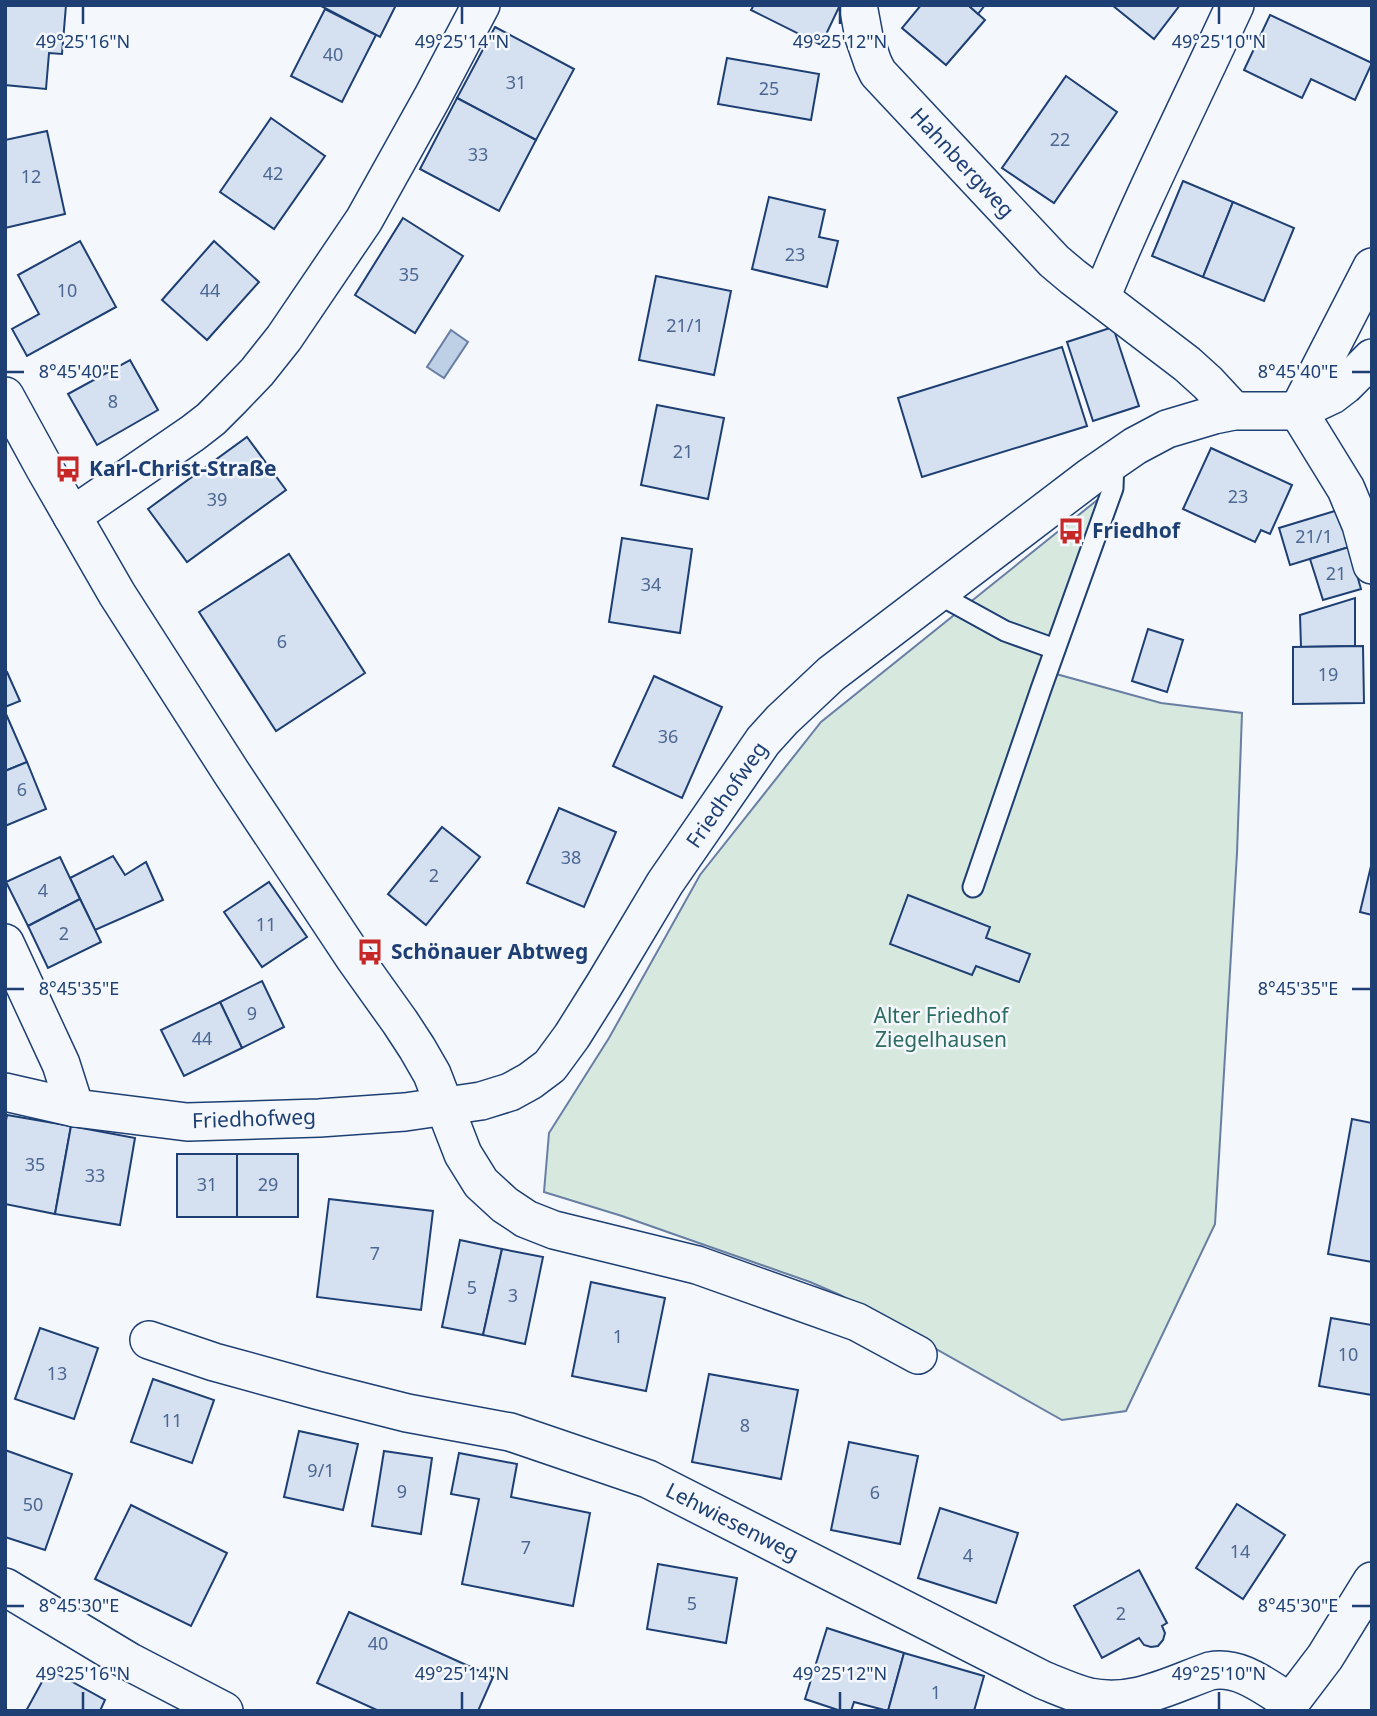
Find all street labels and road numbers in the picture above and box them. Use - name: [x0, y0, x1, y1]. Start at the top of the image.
- street label: Hahnbergweg: [905, 101, 1021, 223]
- street label: Friedhofweg: [679, 736, 773, 853]
- street label: Friedhofweg: [192, 1102, 316, 1134]
- street label: Lehwiesenweg: [661, 1476, 804, 1567]

